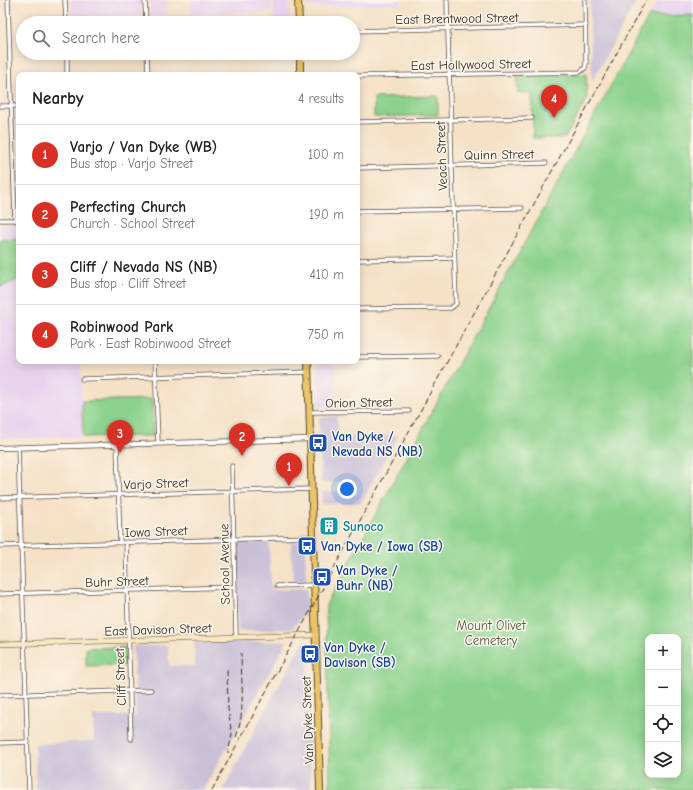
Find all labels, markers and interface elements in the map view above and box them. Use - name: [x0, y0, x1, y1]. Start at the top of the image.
- street label: East Brentwood Street: [395, 10, 520, 27]
- search box: [16, 16, 360, 60]
- icon: search: [30, 27, 52, 49]
- text: Search here: [62, 29, 140, 47]
- street label: East Hollywood Street: [410, 56, 533, 73]
- pin: 4: [541, 85, 567, 118]
- text: Nearby: [32, 89, 83, 108]
- text: 4 results: [298, 91, 344, 106]
- street label: Veach Street: [433, 120, 450, 191]
- text: Varjo / Van Dyke (WB): [70, 138, 217, 156]
- street label: Quinn Street: [464, 146, 535, 163]
- text: 1: [42, 147, 48, 162]
- text: 100 m: [308, 147, 344, 162]
- text: Bus stop · Varjo Street: [70, 156, 193, 171]
- text: Perfecting Church: [70, 198, 186, 216]
- text: 2: [42, 207, 48, 222]
- text: 190 m: [309, 207, 344, 222]
- text: Church · School Street: [70, 216, 194, 231]
- text: Cliff / Nevada NS (NB): [70, 258, 218, 276]
- text: 3: [42, 267, 48, 282]
- text: 410 m: [310, 267, 344, 282]
- text: Bus stop · Cliff Street: [70, 276, 186, 291]
- text: Robinwood Park: [70, 318, 173, 336]
- text: 4: [42, 327, 48, 342]
- text: 750 m: [308, 327, 344, 342]
- text: Park · East Robinwood Street: [70, 336, 231, 351]
- street label: Orion Street: [325, 394, 394, 411]
- pin: 3: [107, 420, 133, 453]
- pin: 2: [229, 423, 255, 456]
- place label: Van Dyke / Nevada NS (NB): [332, 429, 423, 459]
- bus stop icon: Van Dyke / Nevada NS (NB): [307, 432, 329, 454]
- pin: 1: [276, 453, 302, 486]
- street label: Varjo Street: [123, 475, 190, 492]
- your location: [337, 479, 357, 499]
- building icon: Sunoco: [318, 515, 340, 537]
- place label: Sunoco: [343, 519, 384, 534]
- street label: Iowa Street: [124, 523, 189, 540]
- street label: School Avenue: [216, 523, 233, 605]
- bus stop icon: Van Dyke / Iowa (SB): [296, 535, 318, 557]
- place label: Van Dyke / Iowa (SB): [321, 539, 443, 554]
- place label: Van Dyke / Buhr (NB): [336, 563, 398, 593]
- bus stop icon: Van Dyke / Buhr (NB): [311, 566, 333, 588]
- street label: Buhr Street: [85, 573, 150, 590]
- park label: Mount Olivet Cemetery: [456, 618, 527, 648]
- street label: East Davison Street: [104, 620, 213, 639]
- map controls: [645, 634, 681, 778]
- button: +: [645, 634, 681, 670]
- place label: Van Dyke / Davison (SB): [324, 640, 396, 670]
- bus stop icon: Van Dyke / Davison (SB): [299, 643, 321, 665]
- street label: Cliff Street: [112, 646, 129, 706]
- button: −: [645, 670, 681, 706]
- street label: Van Dyke Street: [298, 675, 317, 764]
- button: locate: [645, 706, 681, 742]
- button: layers: [645, 742, 681, 778]

